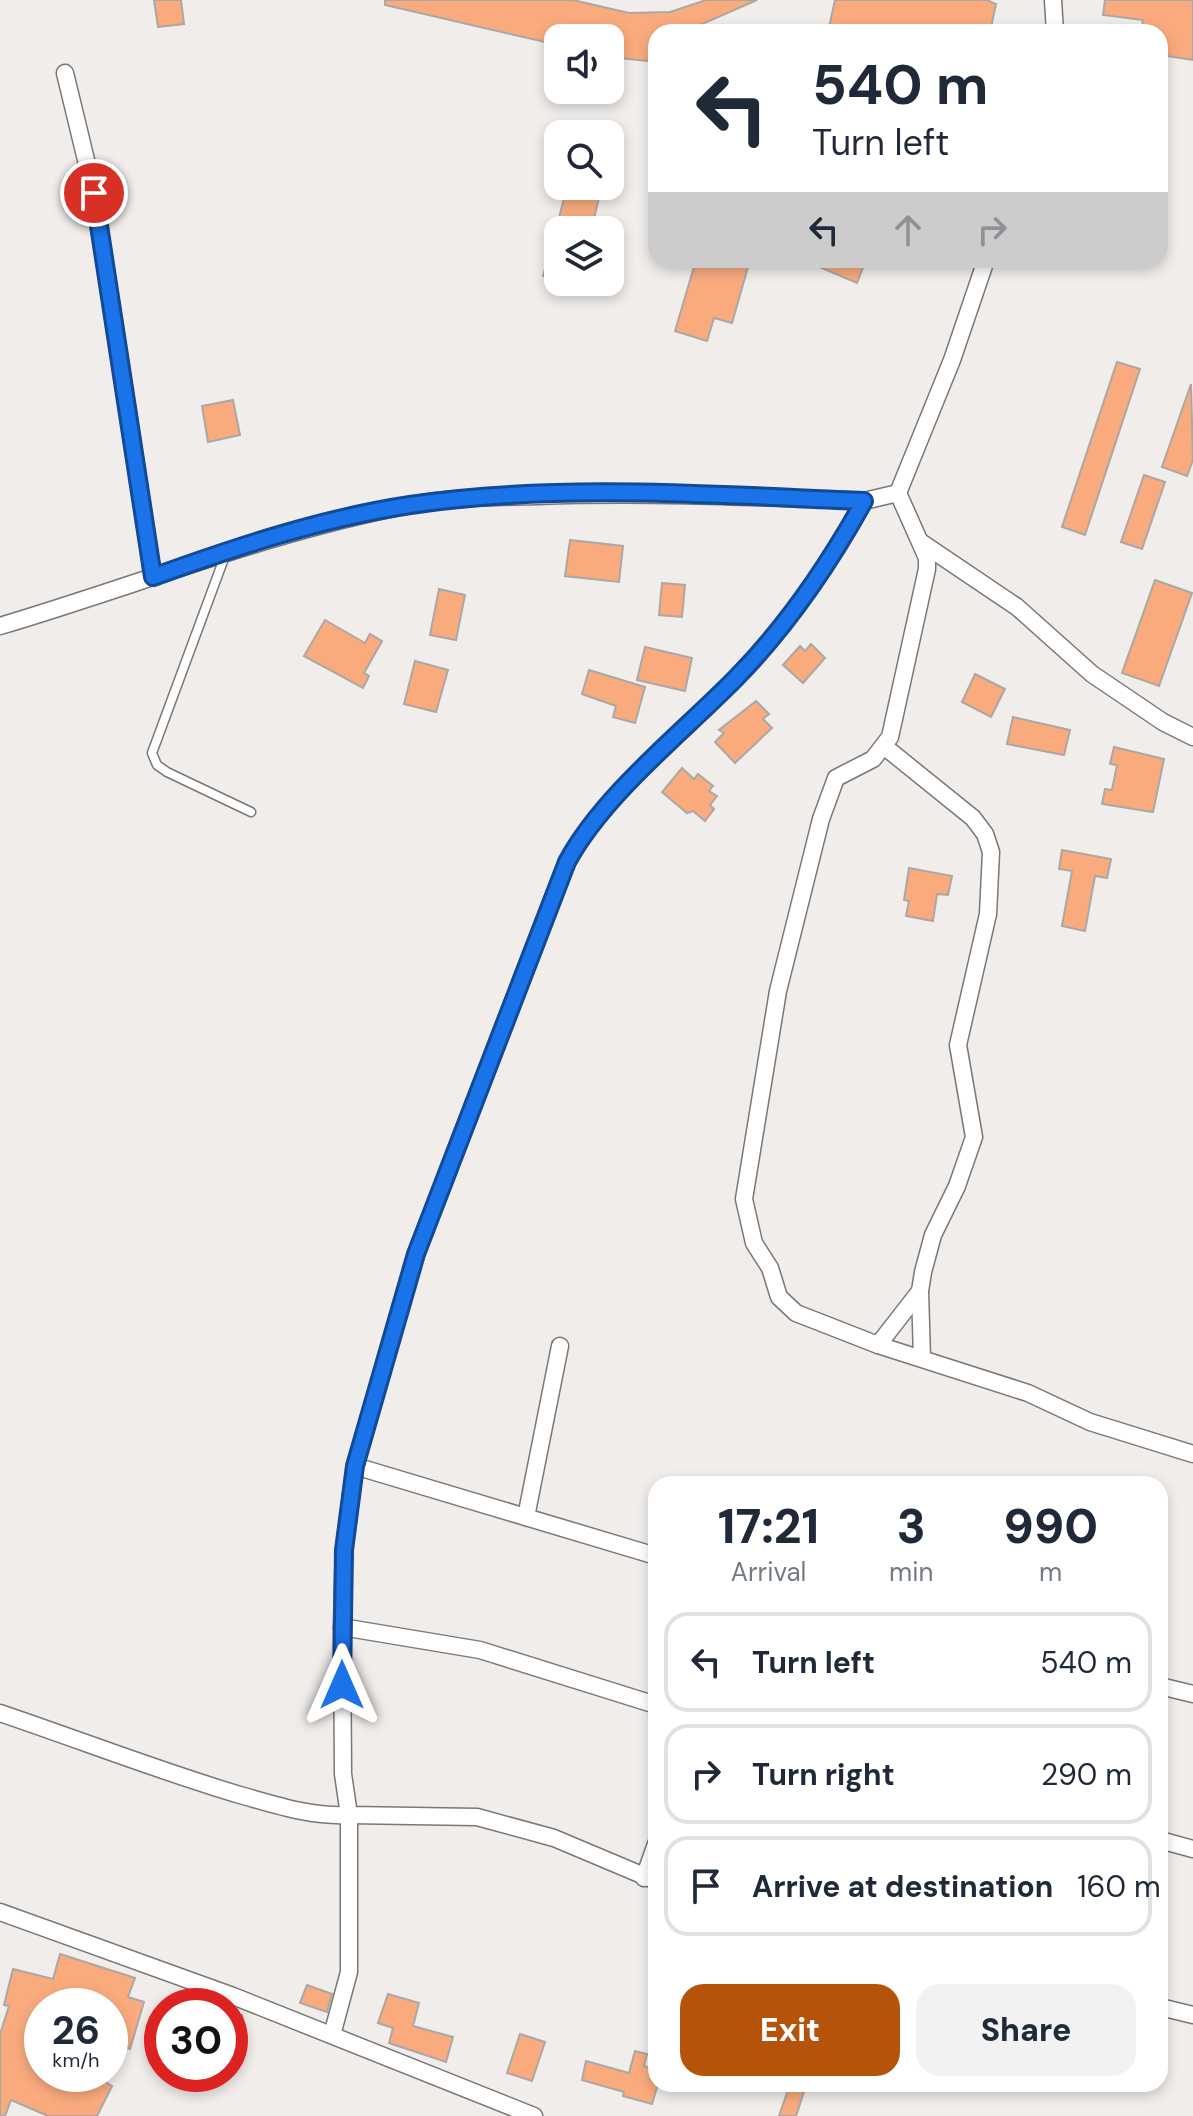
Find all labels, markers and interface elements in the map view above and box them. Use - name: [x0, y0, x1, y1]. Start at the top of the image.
- map controls: [544, 24, 624, 296]
- button: sound: [544, 24, 624, 104]
- text: 540 m: [812, 48, 989, 121]
- icon: left: [680, 56, 784, 160]
- text: Turn left: [812, 119, 949, 166]
- button: search: [544, 120, 624, 200]
- pin: [60, 159, 128, 227]
- icon: arrive: [72, 171, 116, 215]
- icon: left: [802, 208, 846, 252]
- icon: ahead: [886, 208, 930, 252]
- icon: right: [970, 208, 1014, 252]
- button: layers: [544, 216, 624, 296]
- text: 17:21: [718, 1495, 819, 1558]
- text: 3: [897, 1495, 926, 1558]
- text: 990: [1003, 1495, 1098, 1558]
- text: Arrival: [731, 1555, 806, 1589]
- text: min: [889, 1555, 933, 1589]
- text: m: [1039, 1555, 1062, 1589]
- icon: left: [684, 1640, 728, 1684]
- position arrow: [300, 1643, 384, 1727]
- text: Turn left: [752, 1643, 875, 1682]
- text: 540 m: [1040, 1643, 1132, 1682]
- icon: right: [684, 1752, 728, 1796]
- text: Turn right: [752, 1755, 895, 1794]
- text: 290 m: [1041, 1755, 1132, 1794]
- icon: arrive: [684, 1864, 728, 1908]
- text: Arrive at destination: [752, 1867, 1053, 1906]
- text: 160 m: [1077, 1867, 1161, 1906]
- button: Exit: [680, 1984, 900, 2076]
- button: Share: [916, 1984, 1136, 2076]
- speed limit sign: 30: [144, 1988, 248, 2092]
- text: 26: [52, 2004, 100, 2056]
- text: km/h: [52, 2047, 100, 2073]

